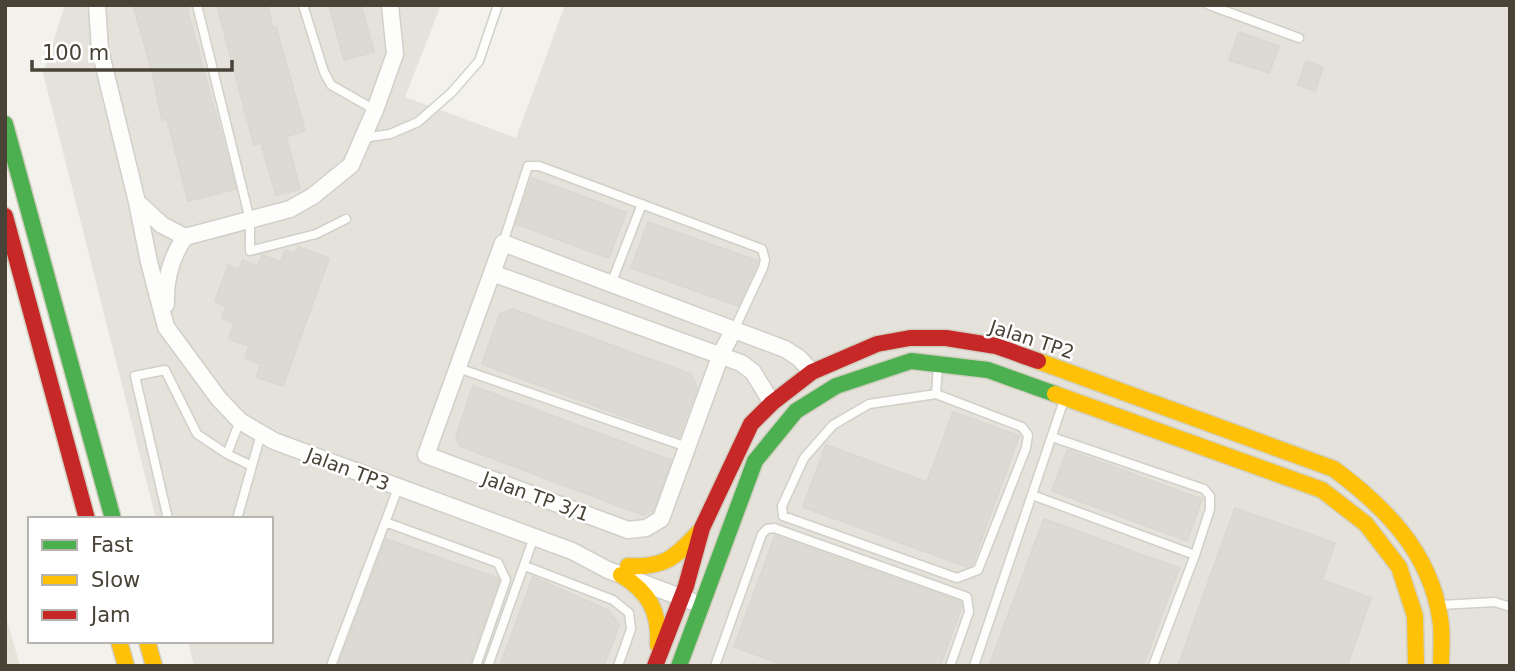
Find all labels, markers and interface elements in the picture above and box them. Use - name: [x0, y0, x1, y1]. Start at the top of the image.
- scale bar: [32, 28, 231, 72]
- text: 100 m: [42, 41, 109, 65]
- street label: Jalan TP2: [986, 315, 1077, 363]
- street label: Jalan TP3: [302, 443, 393, 495]
- street label: Jalan TP 3/1: [479, 466, 592, 525]
- legend: [28, 517, 273, 643]
- text: Fast: [91, 533, 133, 557]
- text: Slow: [91, 568, 140, 592]
- text: Jam: [89, 603, 131, 627]

